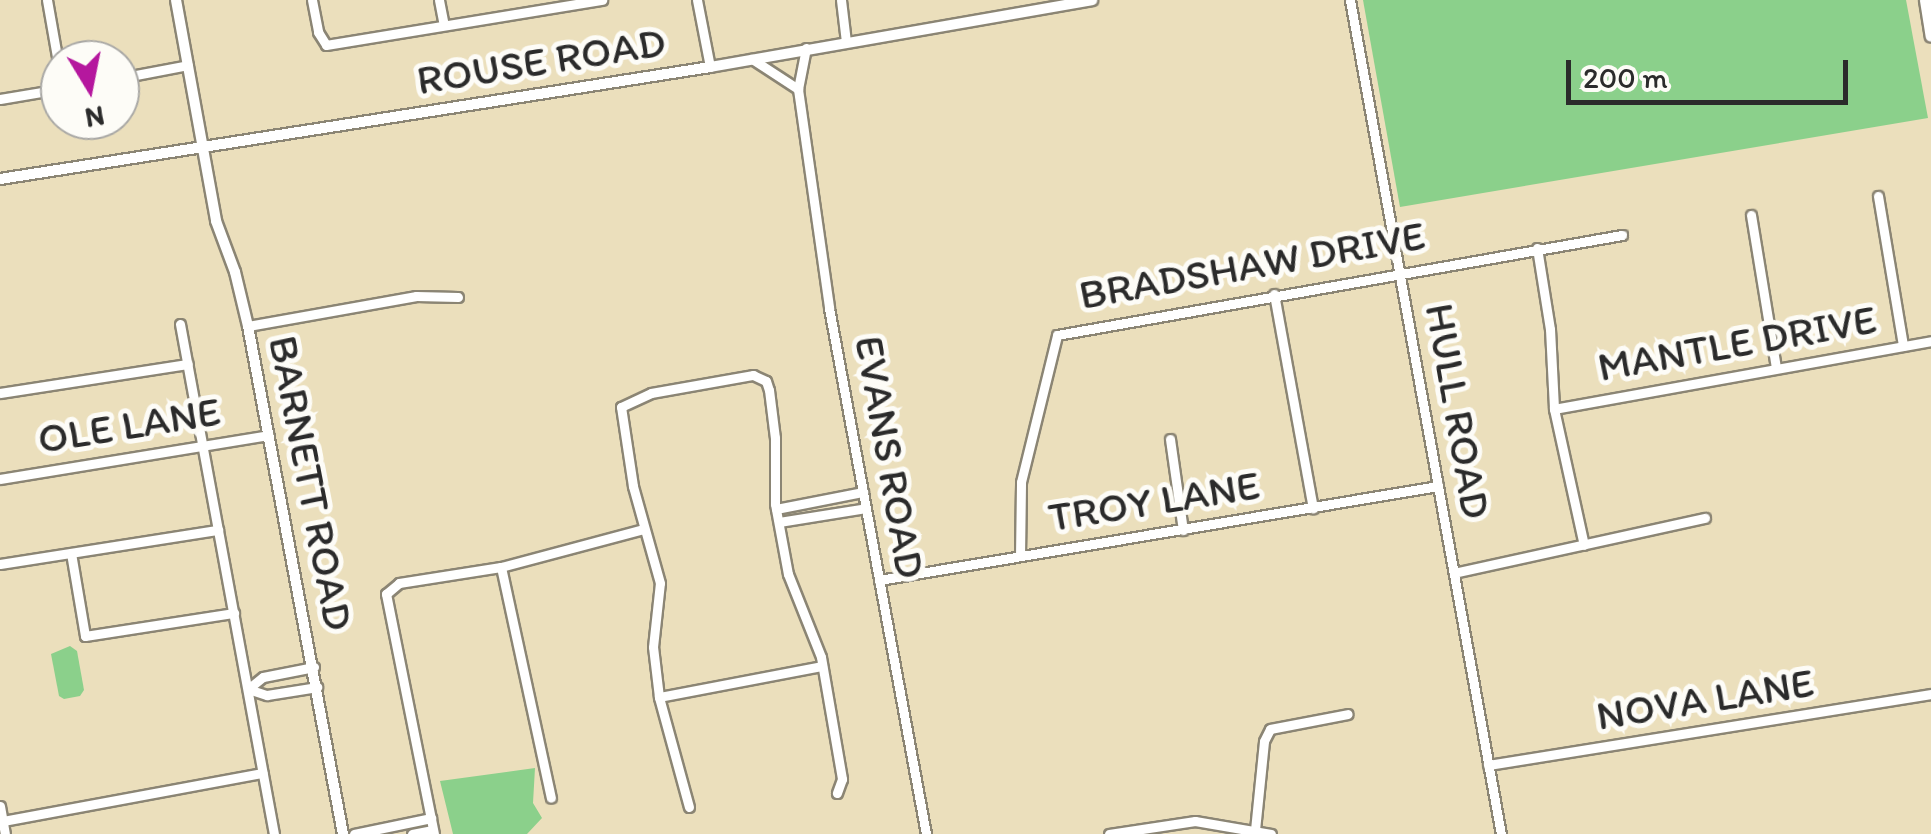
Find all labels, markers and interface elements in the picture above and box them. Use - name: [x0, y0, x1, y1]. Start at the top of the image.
- street label: ROUSE ROAD: [414, 17, 668, 105]
- north arrow: [40, 40, 140, 140]
- scale bar: [1571, 40, 1854, 102]
- text: 200 m: [1583, 59, 1668, 96]
- text: N: [83, 99, 107, 136]
- street label: BRADSHAW DRIVE: [1075, 210, 1429, 320]
- street label: MANTLE DRIVE: [1593, 294, 1881, 392]
- street label: HULL ROAD: [1414, 299, 1502, 523]
- street label: BARNETT ROAD: [258, 332, 364, 634]
- street label: EVANS ROAD: [844, 332, 936, 582]
- street label: OLE LANE: [34, 386, 224, 464]
- street label: TROY LANE: [1045, 459, 1263, 543]
- street label: NOVA LANE: [1592, 657, 1818, 741]

